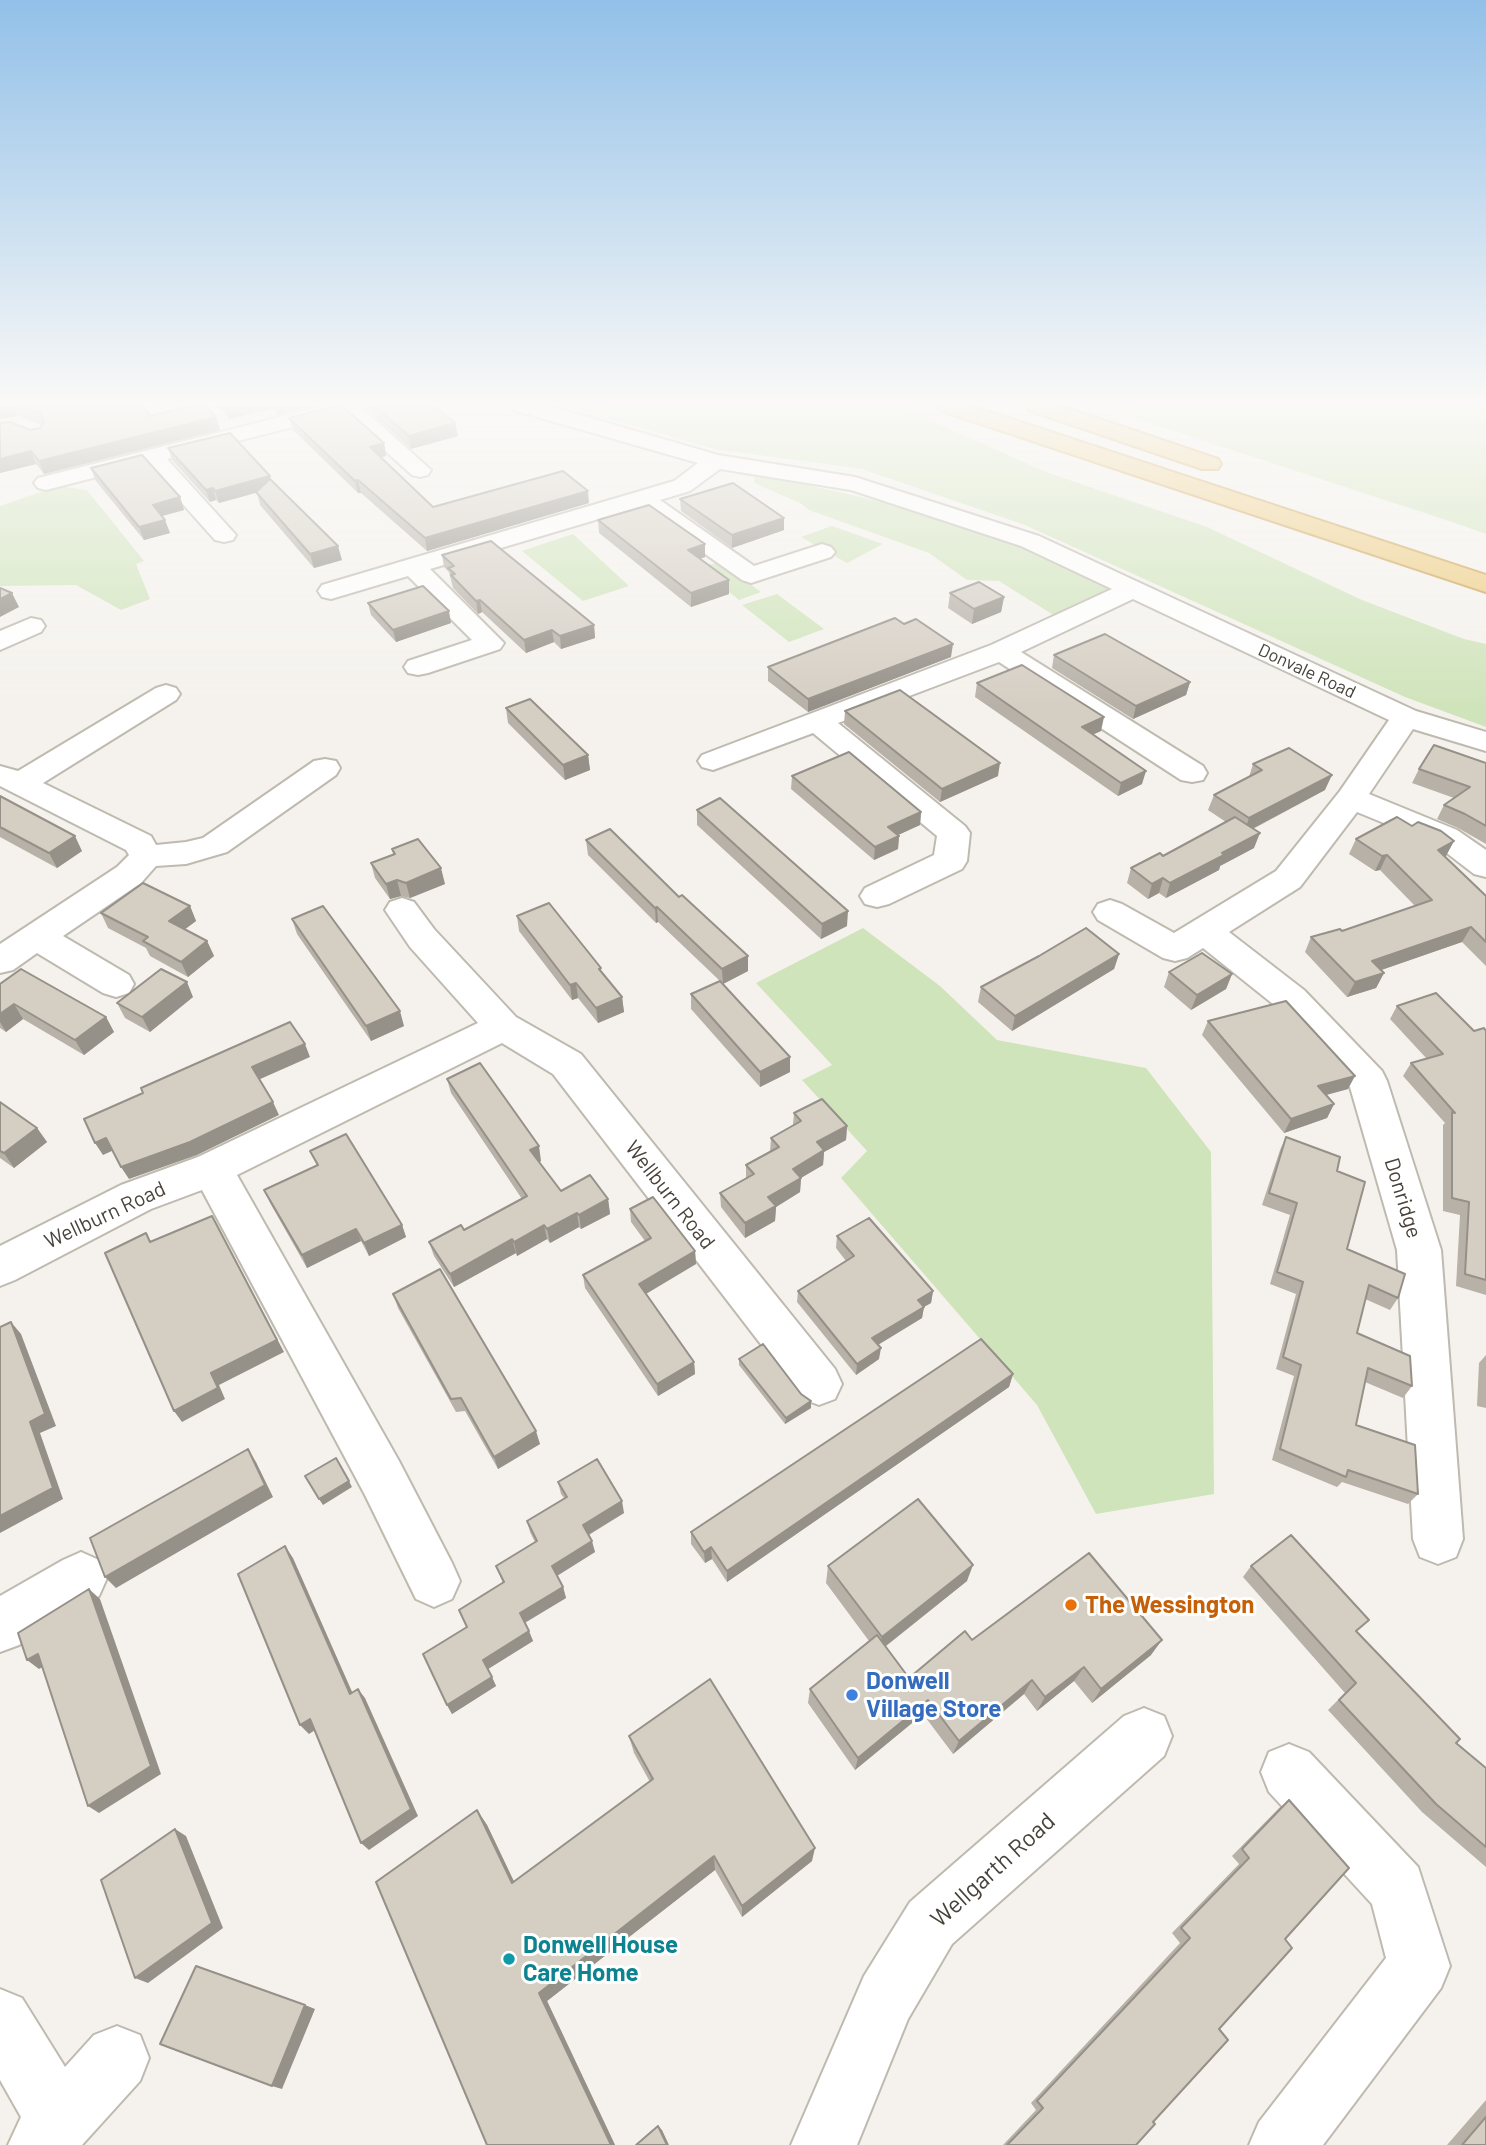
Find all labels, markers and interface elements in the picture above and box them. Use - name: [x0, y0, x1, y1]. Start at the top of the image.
- street label: Donvale Road: [1255, 639, 1359, 703]
- street label: Wellburn Road: [620, 1136, 720, 1254]
- street label: Donridge: [1379, 1155, 1427, 1241]
- street label: Wellburn Road: [40, 1176, 170, 1254]
- place label: The Wessington: [1085, 1591, 1254, 1619]
- marker: The Wessington: [1063, 1597, 1079, 1613]
- place label: Donwell Village Store: [866, 1667, 1001, 1723]
- marker: Donwell Village Store: [844, 1687, 860, 1703]
- street label: Wellgarth Road: [925, 1807, 1061, 1933]
- place label: Donwell House Care Home: [523, 1931, 678, 1987]
- marker: Donwell House Care Home: [501, 1951, 517, 1967]

